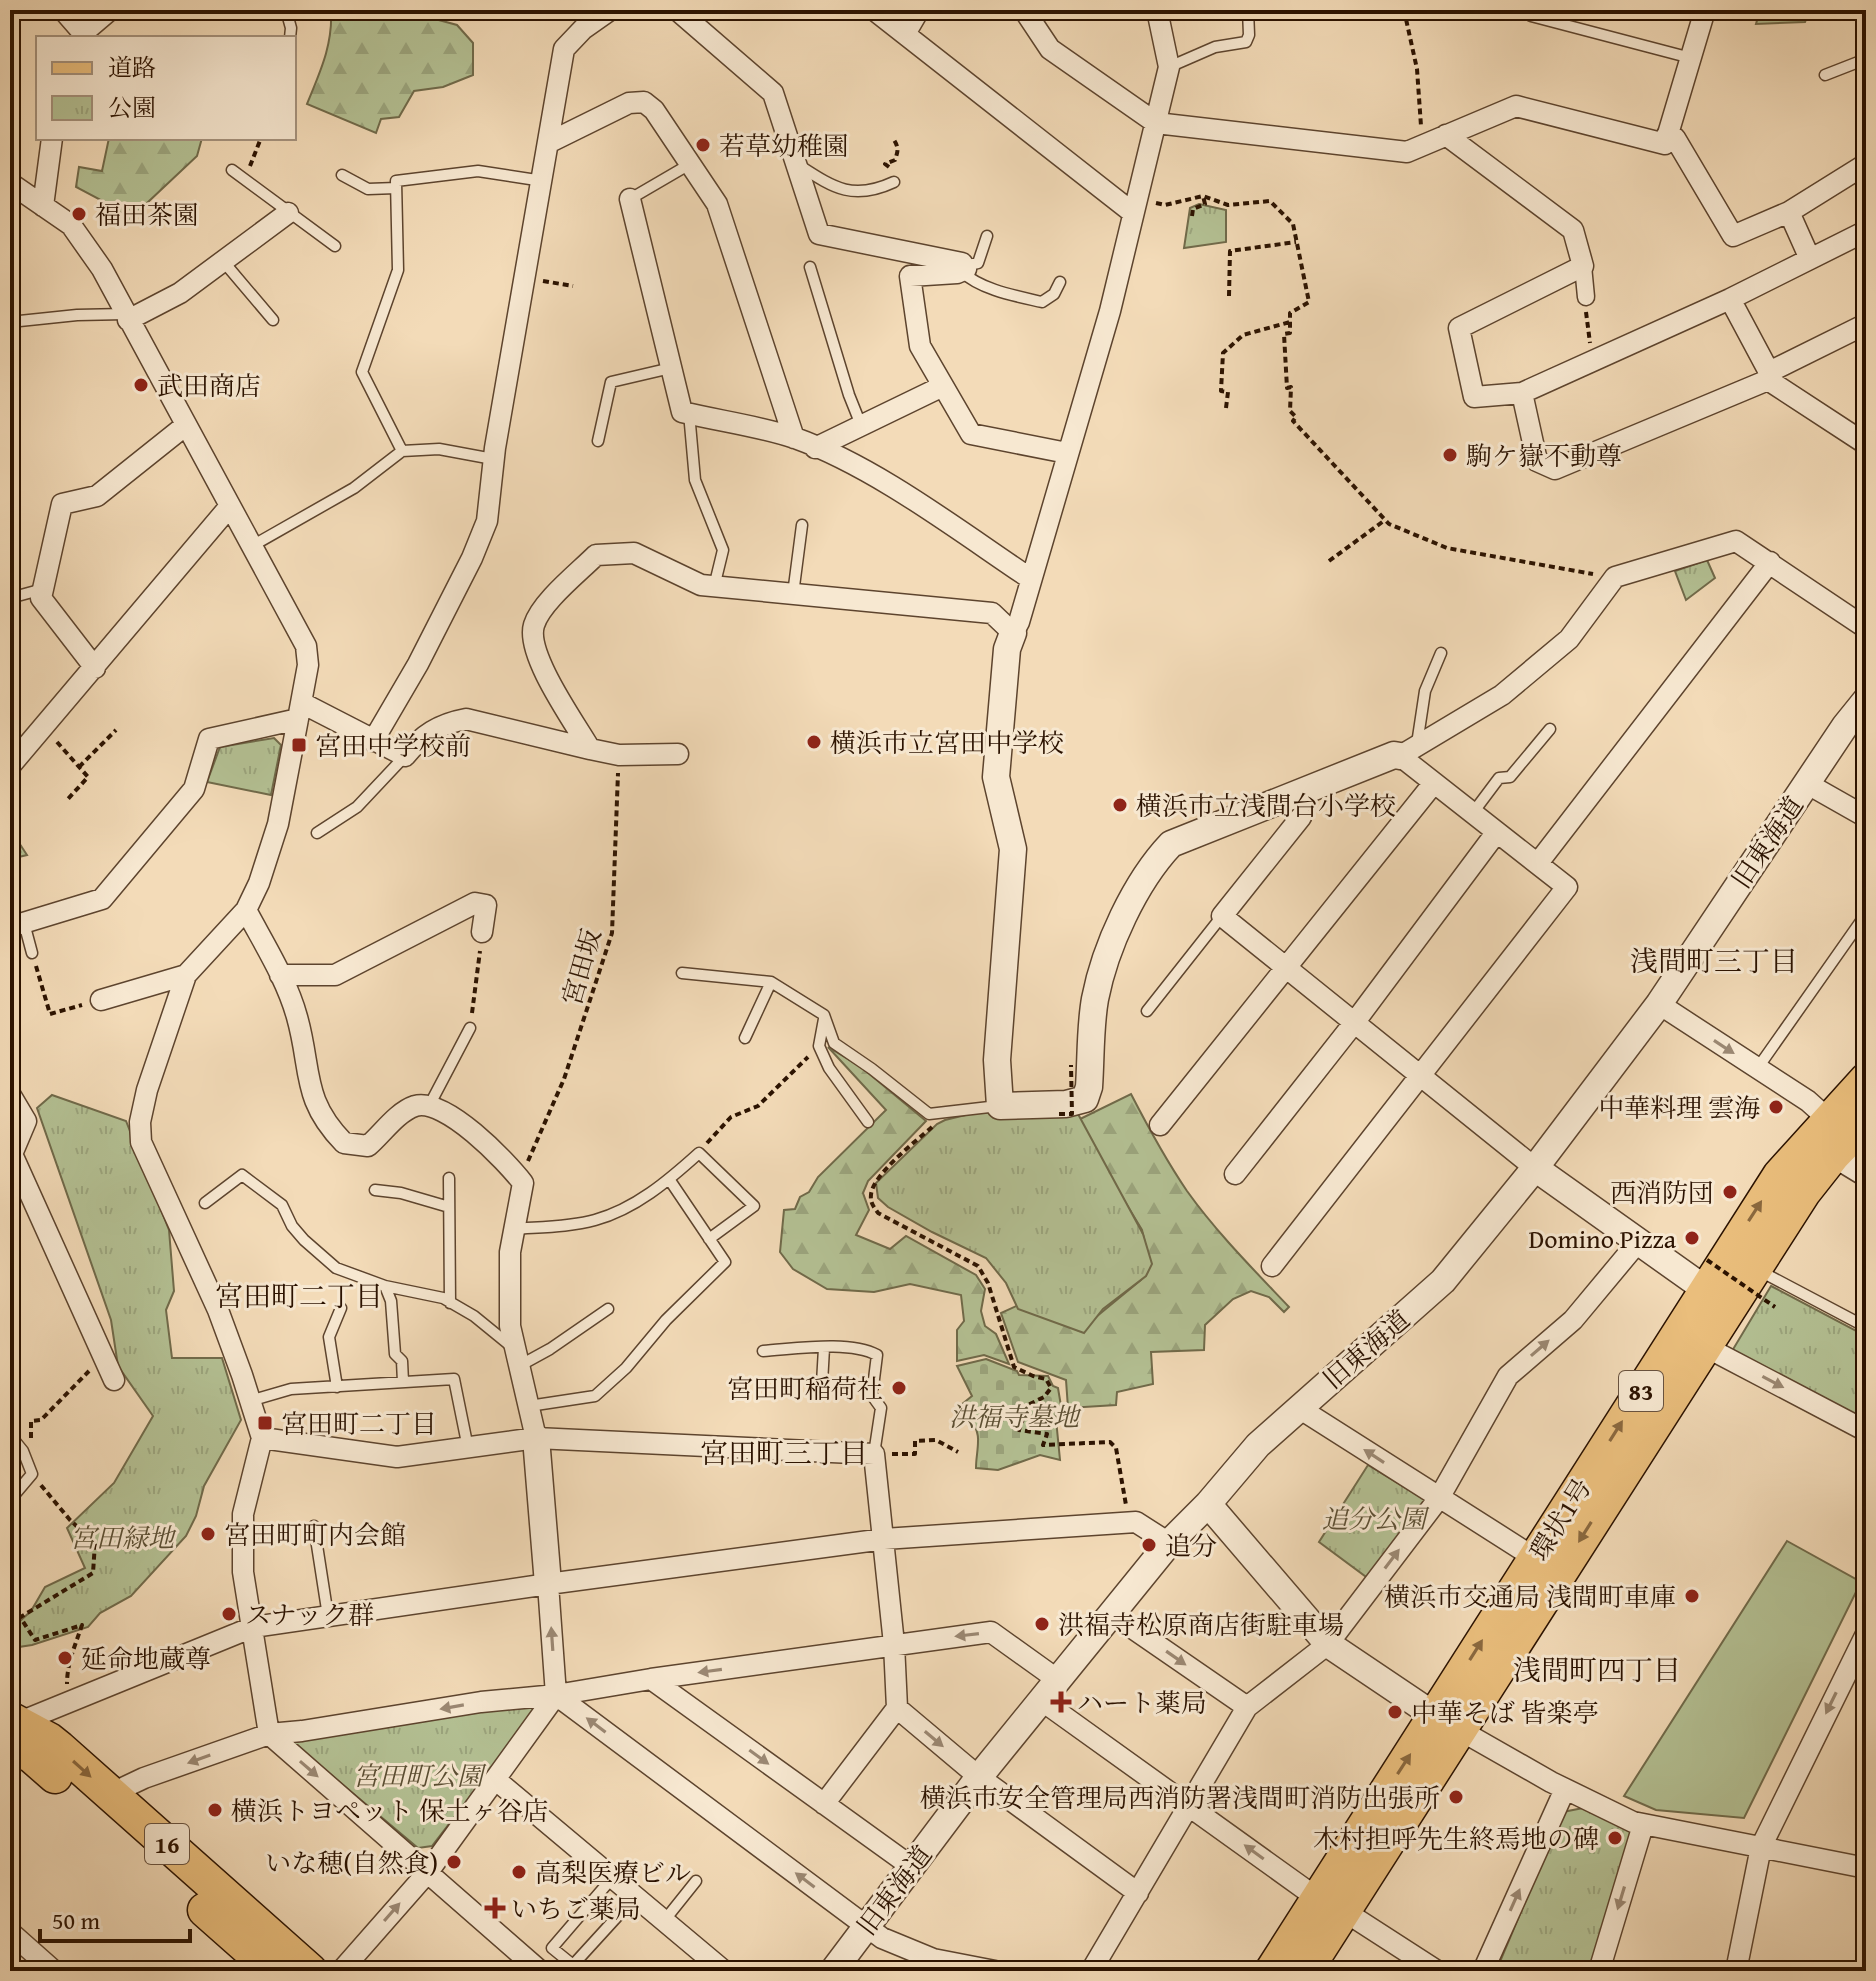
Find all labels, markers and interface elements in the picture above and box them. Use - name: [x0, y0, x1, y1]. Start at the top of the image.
- legend: [36, 36, 296, 140]
- text: 道路: [108, 50, 156, 85]
- text: 公園: [108, 90, 156, 125]
- place label: 若草幼稚園: [719, 126, 849, 165]
- marker: 若草幼稚園: [694, 136, 712, 154]
- place label: 福田茶園: [95, 195, 199, 234]
- marker: 福田茶園: [70, 205, 88, 223]
- place label: 武田商店: [157, 366, 261, 405]
- marker: 武田商店: [132, 376, 150, 394]
- place label: 駒ケ嶽不動尊: [1466, 436, 1622, 475]
- marker: 駒ケ嶽不動尊: [1441, 446, 1459, 464]
- place label: 横浜市立宮田中学校: [830, 723, 1064, 762]
- place label: 宮田中学校前: [315, 726, 471, 765]
- marker: 横浜市立宮田中学校: [805, 733, 823, 751]
- marker: 宮田中学校前: [290, 736, 308, 754]
- place label: 横浜市立浅間台小学校: [1136, 786, 1396, 825]
- street label: 旧東海道: [1722, 788, 1812, 896]
- marker: 横浜市立浅間台小学校: [1111, 796, 1129, 814]
- street label: 宮田坂: [552, 924, 610, 1010]
- district label: 浅間町三丁目: [1630, 940, 1798, 981]
- one-way arrow: [1713, 1039, 1735, 1053]
- place label: 中華料理 雲海: [1598, 1088, 1760, 1127]
- marker: 中華料理 雲海: [1767, 1098, 1785, 1116]
- place label: 西消防団: [1610, 1173, 1714, 1212]
- marker: 西消防団: [1721, 1183, 1739, 1201]
- one-way arrow: [1748, 1201, 1763, 1222]
- place label: Domino Pizza: [1528, 1219, 1677, 1258]
- marker: Domino Pizza: [1683, 1229, 1701, 1247]
- district label: 宮田町二丁目: [215, 1275, 383, 1316]
- street label: 旧東海道: [1314, 1300, 1418, 1398]
- one-way arrow: [1530, 1340, 1550, 1357]
- place label: 宮田町稲荷社: [727, 1369, 883, 1408]
- road number: 83: [1619, 1371, 1663, 1411]
- one-way arrow: [1762, 1374, 1784, 1388]
- marker: 宮田町稲荷社: [890, 1379, 908, 1397]
- park label: 洪福寺墓地: [949, 1397, 1082, 1436]
- place label: 宮田町二丁目: [281, 1404, 437, 1443]
- marker: 宮田町二丁目: [256, 1414, 274, 1432]
- one-way arrow: [1608, 1420, 1623, 1441]
- district label: 宮田町三丁目: [700, 1432, 868, 1473]
- one-way arrow: [1363, 1450, 1385, 1464]
- street label: 環状1号: [1519, 1470, 1601, 1568]
- park label: 追分公園: [1322, 1499, 1430, 1538]
- place label: 宮田町町内会館: [224, 1515, 406, 1554]
- park label: 宮田緑地: [70, 1518, 177, 1557]
- one-way arrow: [1579, 1521, 1593, 1543]
- marker: 宮田町町内会館: [199, 1525, 217, 1543]
- place label: 追分: [1165, 1526, 1217, 1565]
- marker: 追分: [1140, 1536, 1158, 1554]
- one-way arrow: [1383, 1549, 1399, 1570]
- place label: 横浜市交通局 浅間町車庫: [1384, 1577, 1676, 1616]
- marker: 横浜市交通局 浅間町車庫: [1683, 1587, 1701, 1605]
- place label: スナック群: [245, 1595, 374, 1634]
- marker: スナック群: [220, 1605, 238, 1623]
- place label: 洪福寺松原商店街駐車場: [1058, 1605, 1344, 1644]
- marker: 洪福寺松原商店街駐車場: [1033, 1615, 1051, 1633]
- one-way arrow: [545, 1626, 558, 1651]
- one-way arrow: [954, 1629, 979, 1642]
- place label: 延命地蔵尊: [81, 1639, 211, 1678]
- one-way arrow: [1469, 1639, 1483, 1661]
- marker: 延命地蔵尊: [56, 1649, 74, 1667]
- district label: 浅間町四丁目: [1513, 1649, 1681, 1690]
- one-way arrow: [1165, 1650, 1186, 1665]
- one-way arrow: [697, 1665, 722, 1678]
- place label: ハート薬局: [1077, 1683, 1207, 1722]
- one-way arrow: [1824, 1692, 1838, 1715]
- marker: ハート薬局: [1052, 1693, 1070, 1711]
- place label: 中華そば 皆楽亭: [1411, 1693, 1599, 1732]
- one-way arrow: [440, 1701, 465, 1713]
- marker: 中華そば 皆楽亭: [1386, 1703, 1404, 1721]
- one-way arrow: [586, 1717, 607, 1733]
- one-way arrow: [923, 1730, 943, 1747]
- one-way arrow: [749, 1749, 770, 1764]
- one-way arrow: [187, 1753, 211, 1766]
- one-way arrow: [1396, 1753, 1410, 1775]
- park label: 宮田町公園: [353, 1756, 487, 1795]
- one-way arrow: [72, 1759, 91, 1777]
- one-way arrow: [299, 1760, 319, 1777]
- place label: 横浜市安全管理局西消防署浅間町消防出張所: [920, 1778, 1440, 1817]
- marker: 横浜市安全管理局西消防署浅間町消防出張所: [1447, 1788, 1465, 1806]
- place label: 横浜トヨペット 保土ヶ谷店: [231, 1791, 549, 1830]
- marker: 横浜トヨペット 保土ヶ谷店: [206, 1801, 224, 1819]
- place label: 木村担呼先生終焉地の碑: [1313, 1819, 1599, 1858]
- road number: 16: [145, 1824, 189, 1864]
- marker: 木村担呼先生終焉地の碑: [1606, 1829, 1624, 1847]
- street label: 旧東海道: [847, 1837, 941, 1943]
- place label: いな穂(自然食): [265, 1843, 438, 1882]
- one-way arrow: [1244, 1845, 1265, 1861]
- marker: いな穂(自然食): [445, 1853, 463, 1871]
- place label: 高梨医療ビル: [535, 1853, 691, 1892]
- marker: 高梨医療ビル: [510, 1863, 528, 1881]
- one-way arrow: [794, 1873, 815, 1889]
- one-way arrow: [1614, 1886, 1627, 1910]
- one-way arrow: [1508, 1888, 1522, 1912]
- place label: いちご薬局: [511, 1889, 641, 1928]
- scale bar: [40, 1893, 190, 1943]
- marker: いちご薬局: [486, 1899, 504, 1917]
- text: 50 m: [52, 1903, 100, 1938]
- one-way arrow: [383, 1903, 401, 1922]

